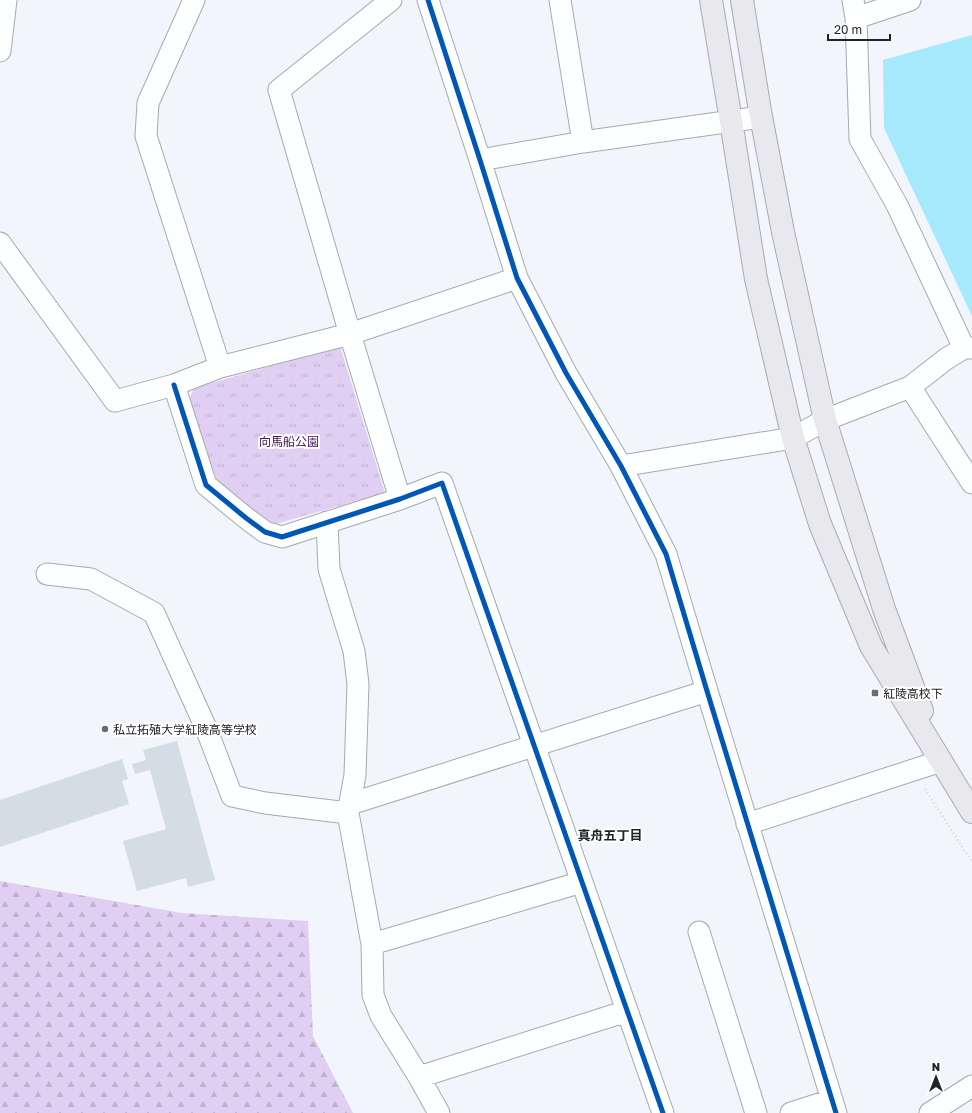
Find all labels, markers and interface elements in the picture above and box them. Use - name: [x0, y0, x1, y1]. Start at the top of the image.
- scale bar: [828, 16, 890, 42]
- text: 20 m: [834, 22, 862, 37]
- park label: 向馬船公園: [259, 434, 319, 449]
- place label: 紅陵高校下: [883, 686, 943, 701]
- marker: 紅陵高校下: [870, 688, 880, 698]
- place label: 私立拓殖大学紅陵高等学校: [113, 722, 257, 737]
- marker: 私立拓殖大学紅陵高等学校: [100, 724, 110, 734]
- district label: 真舟五丁目: [577, 827, 643, 843]
- north arrow: [916, 1057, 956, 1097]
- text: N: [932, 1060, 940, 1073]

